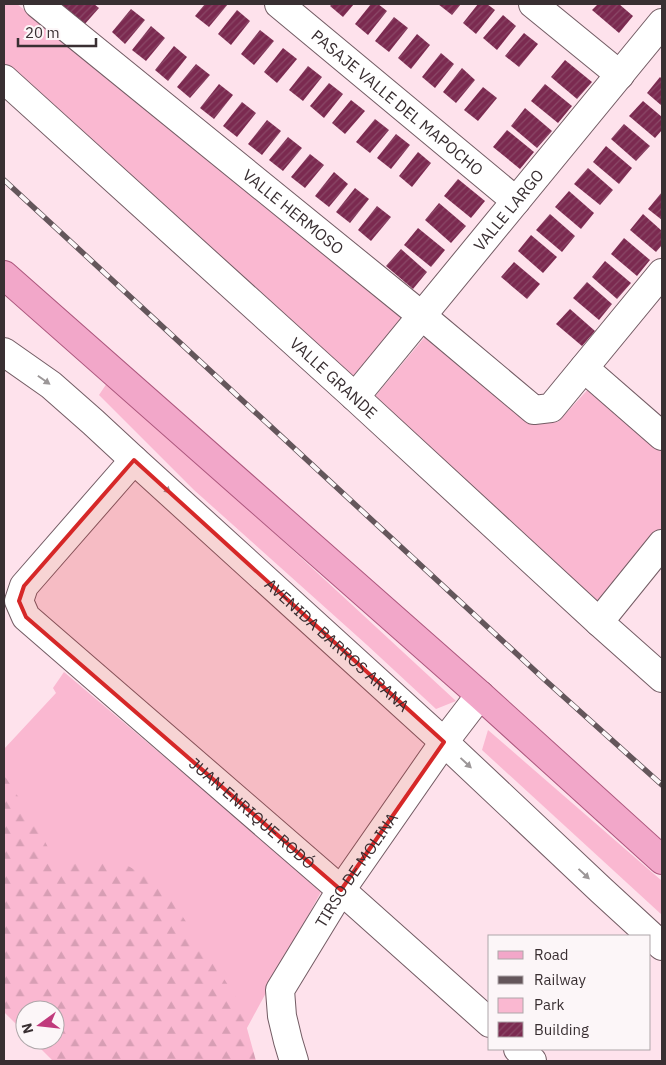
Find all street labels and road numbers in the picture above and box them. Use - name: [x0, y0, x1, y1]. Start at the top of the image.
- street label: PASAJE VALLE DEL MAPOCHO: [307, 25, 487, 180]
- street label: VALLE HERMOSO: [239, 164, 348, 258]
- street label: VALLE LARGO: [469, 165, 548, 255]
- street label: VALLE GRANDE: [286, 333, 382, 423]
- street label: AVENIDA BARROS ARANA: [261, 574, 414, 716]
- street label: JUAN ENRIQUE RODÓ: [185, 753, 320, 873]
- street label: TIRSO DE MOLINA: [311, 808, 402, 931]

